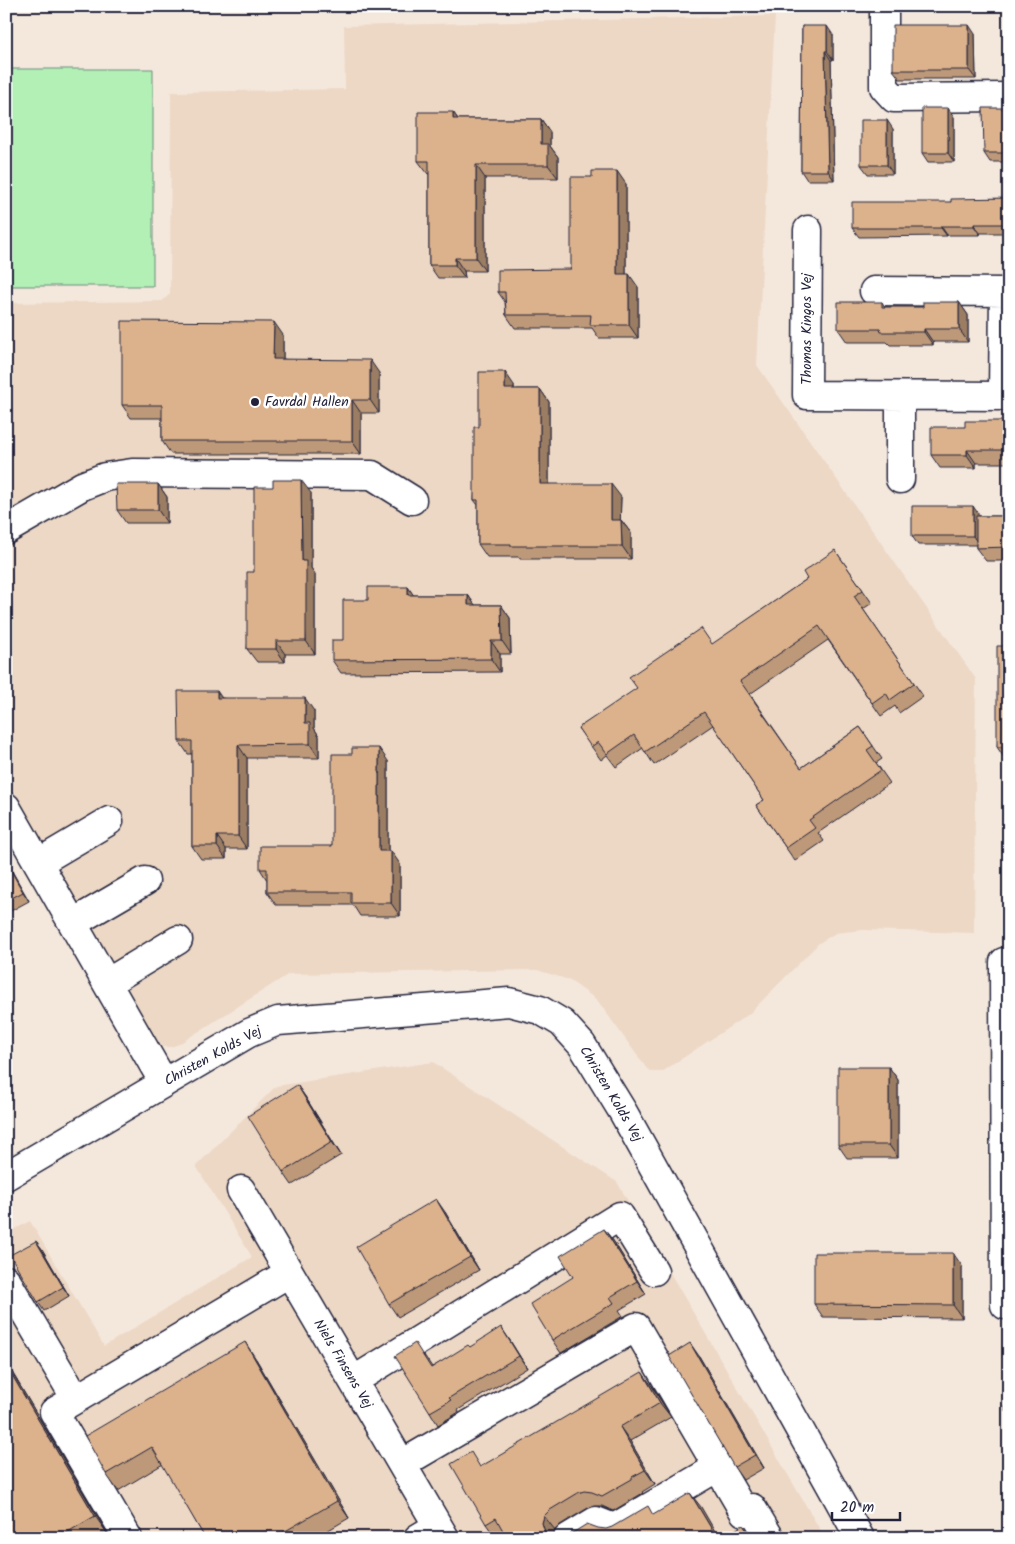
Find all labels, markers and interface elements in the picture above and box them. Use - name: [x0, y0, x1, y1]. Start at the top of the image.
- street label: Thomas Kingos Vej: [796, 273, 818, 385]
- place label: Favrdal Hallen: [265, 391, 349, 413]
- marker: Favrdal Hallen: [249, 396, 261, 408]
- street label: Christen Kolds Vej: [160, 1020, 266, 1092]
- street label: Christen Kolds Vej: [574, 1042, 649, 1147]
- street label: Niels Finsens Vej: [308, 1315, 379, 1413]
- scale bar: [832, 1489, 900, 1521]
- text: 20 m: [840, 1496, 874, 1520]

